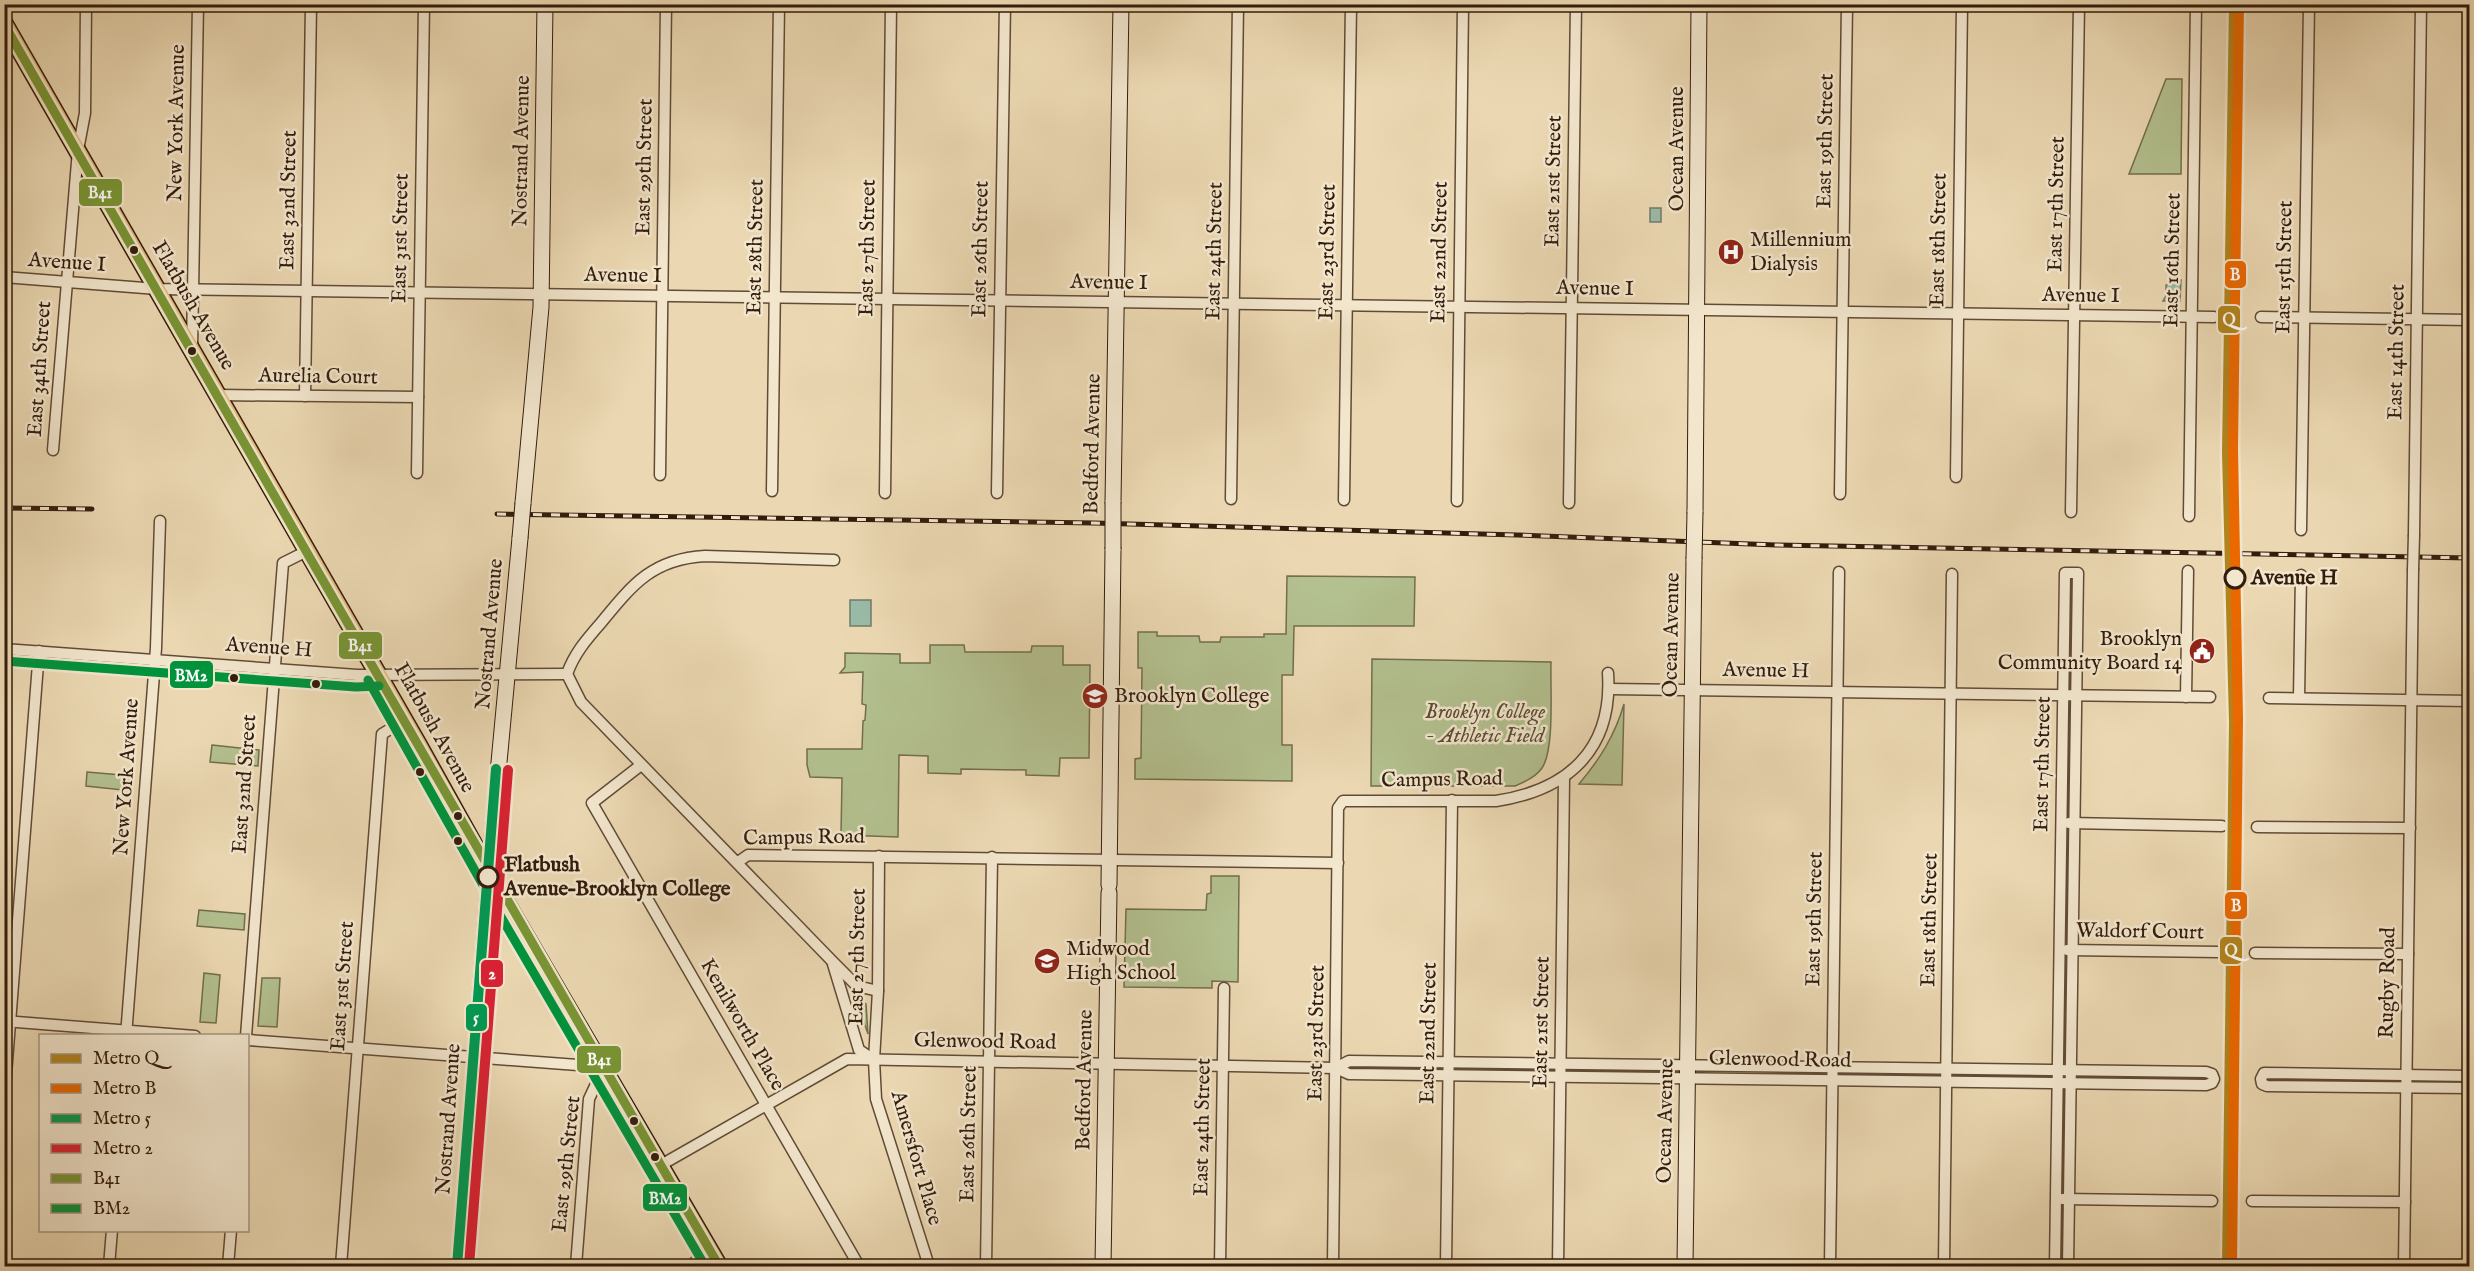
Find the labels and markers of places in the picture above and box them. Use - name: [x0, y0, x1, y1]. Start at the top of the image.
- place label: Millennium Dialysis: [1750, 227, 1851, 278]
- hospital icon: Millennium Dialysis: [1716, 237, 1746, 267]
- unlabelled marker: [128, 244, 140, 256]
- unlabelled marker: [186, 345, 198, 357]
- place label: Avenue H: [2250, 565, 2338, 592]
- marker: Avenue H: [2224, 567, 2246, 589]
- place label: Brooklyn Community Board 14: [1998, 626, 2183, 677]
- public building icon: Brooklyn Community Board 14: [2187, 636, 2217, 666]
- unlabelled marker: [228, 672, 240, 684]
- unlabelled marker: [310, 678, 322, 690]
- school or university icon: Brooklyn College: [1080, 681, 1110, 711]
- place label: Brooklyn College: [1114, 683, 1270, 710]
- unlabelled marker: [414, 766, 426, 778]
- unlabelled marker: [452, 810, 464, 822]
- unlabelled marker: [452, 835, 464, 847]
- place label: Flatbush Avenue–Brooklyn College: [503, 852, 731, 903]
- marker: Flatbush Avenue–Brooklyn College: [477, 866, 499, 888]
- place label: Midwood High School: [1066, 936, 1176, 987]
- school or university icon: Midwood High School: [1032, 946, 1062, 976]
- unlabelled marker: [628, 1115, 640, 1127]
- unlabelled marker: [649, 1151, 661, 1163]

